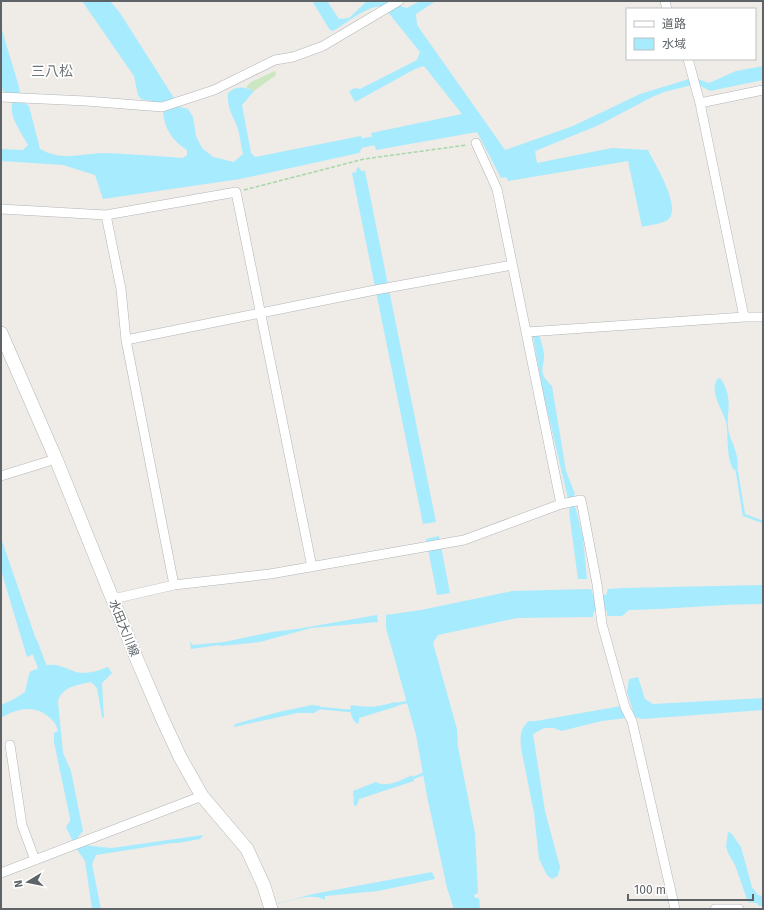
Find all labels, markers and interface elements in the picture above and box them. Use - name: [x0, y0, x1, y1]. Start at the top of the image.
- legend: [626, 8, 756, 60]
- text: 道路: [662, 17, 686, 31]
- text: 水域: [662, 37, 686, 51]
- district label: 三八松: [31, 63, 73, 80]
- street label: 水田大川線: [106, 598, 142, 658]
- north arrow: [8, 862, 48, 902]
- scale bar: [628, 876, 753, 902]
- text: N: [12, 879, 26, 888]
- text: 100 m: [634, 883, 666, 897]

